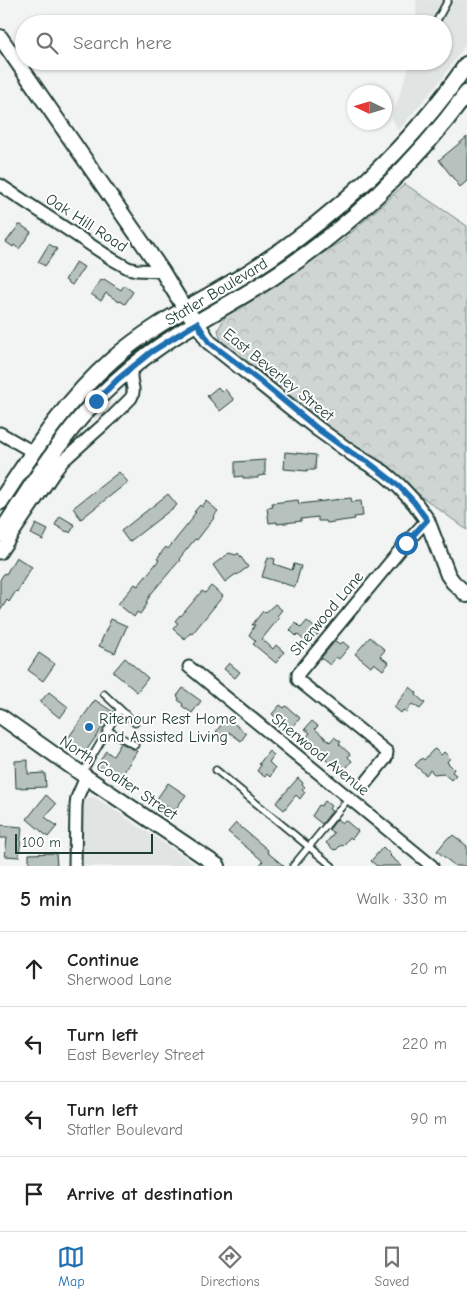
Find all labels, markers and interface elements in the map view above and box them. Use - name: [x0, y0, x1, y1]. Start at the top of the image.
- search box: [15, 15, 452, 70]
- icon: search: [33, 29, 61, 57]
- text: Search here: [73, 32, 172, 54]
- north arrow: [347, 85, 392, 130]
- street label: Oak Hill Road: [42, 190, 131, 256]
- street label: Statler Boulevard: [162, 254, 271, 329]
- street label: East Beverley Street: [219, 325, 338, 425]
- route end: [85, 390, 108, 413]
- route start: [395, 532, 418, 555]
- street label: Sherwood Lane: [286, 568, 367, 660]
- place label: Ritenour Rest Home and Assisted Living: [99, 710, 237, 746]
- street label: Sherwood Avenue: [268, 710, 373, 800]
- marker: Ritenour Rest Home and Assisted Living: [83, 721, 95, 733]
- street label: North Coalter Street: [56, 732, 181, 824]
- scale bar: [15, 831, 152, 854]
- text: 100 m: [22, 834, 61, 851]
- text: 5 min: [20, 887, 72, 911]
- text: Walk · 330 m: [357, 890, 447, 908]
- text: Continue: [67, 949, 139, 971]
- icon: ahead: [20, 955, 48, 983]
- text: 20 m: [410, 960, 447, 978]
- text: Sherwood Lane: [67, 971, 172, 989]
- text: Turn left: [67, 1024, 138, 1046]
- icon: left: [20, 1030, 48, 1058]
- text: 220 m: [402, 1035, 447, 1053]
- text: East Beverley Street: [67, 1046, 204, 1064]
- text: Turn left: [67, 1099, 138, 1121]
- icon: left: [20, 1105, 48, 1133]
- text: 90 m: [410, 1110, 447, 1128]
- text: Statler Boulevard: [67, 1121, 183, 1139]
- icon: arrive: [20, 1180, 48, 1208]
- text: Arrive at destination: [67, 1183, 233, 1205]
- tab: Map: [57, 1243, 85, 1290]
- tab: Directions: [200, 1243, 260, 1290]
- tab: Saved: [375, 1243, 410, 1290]

